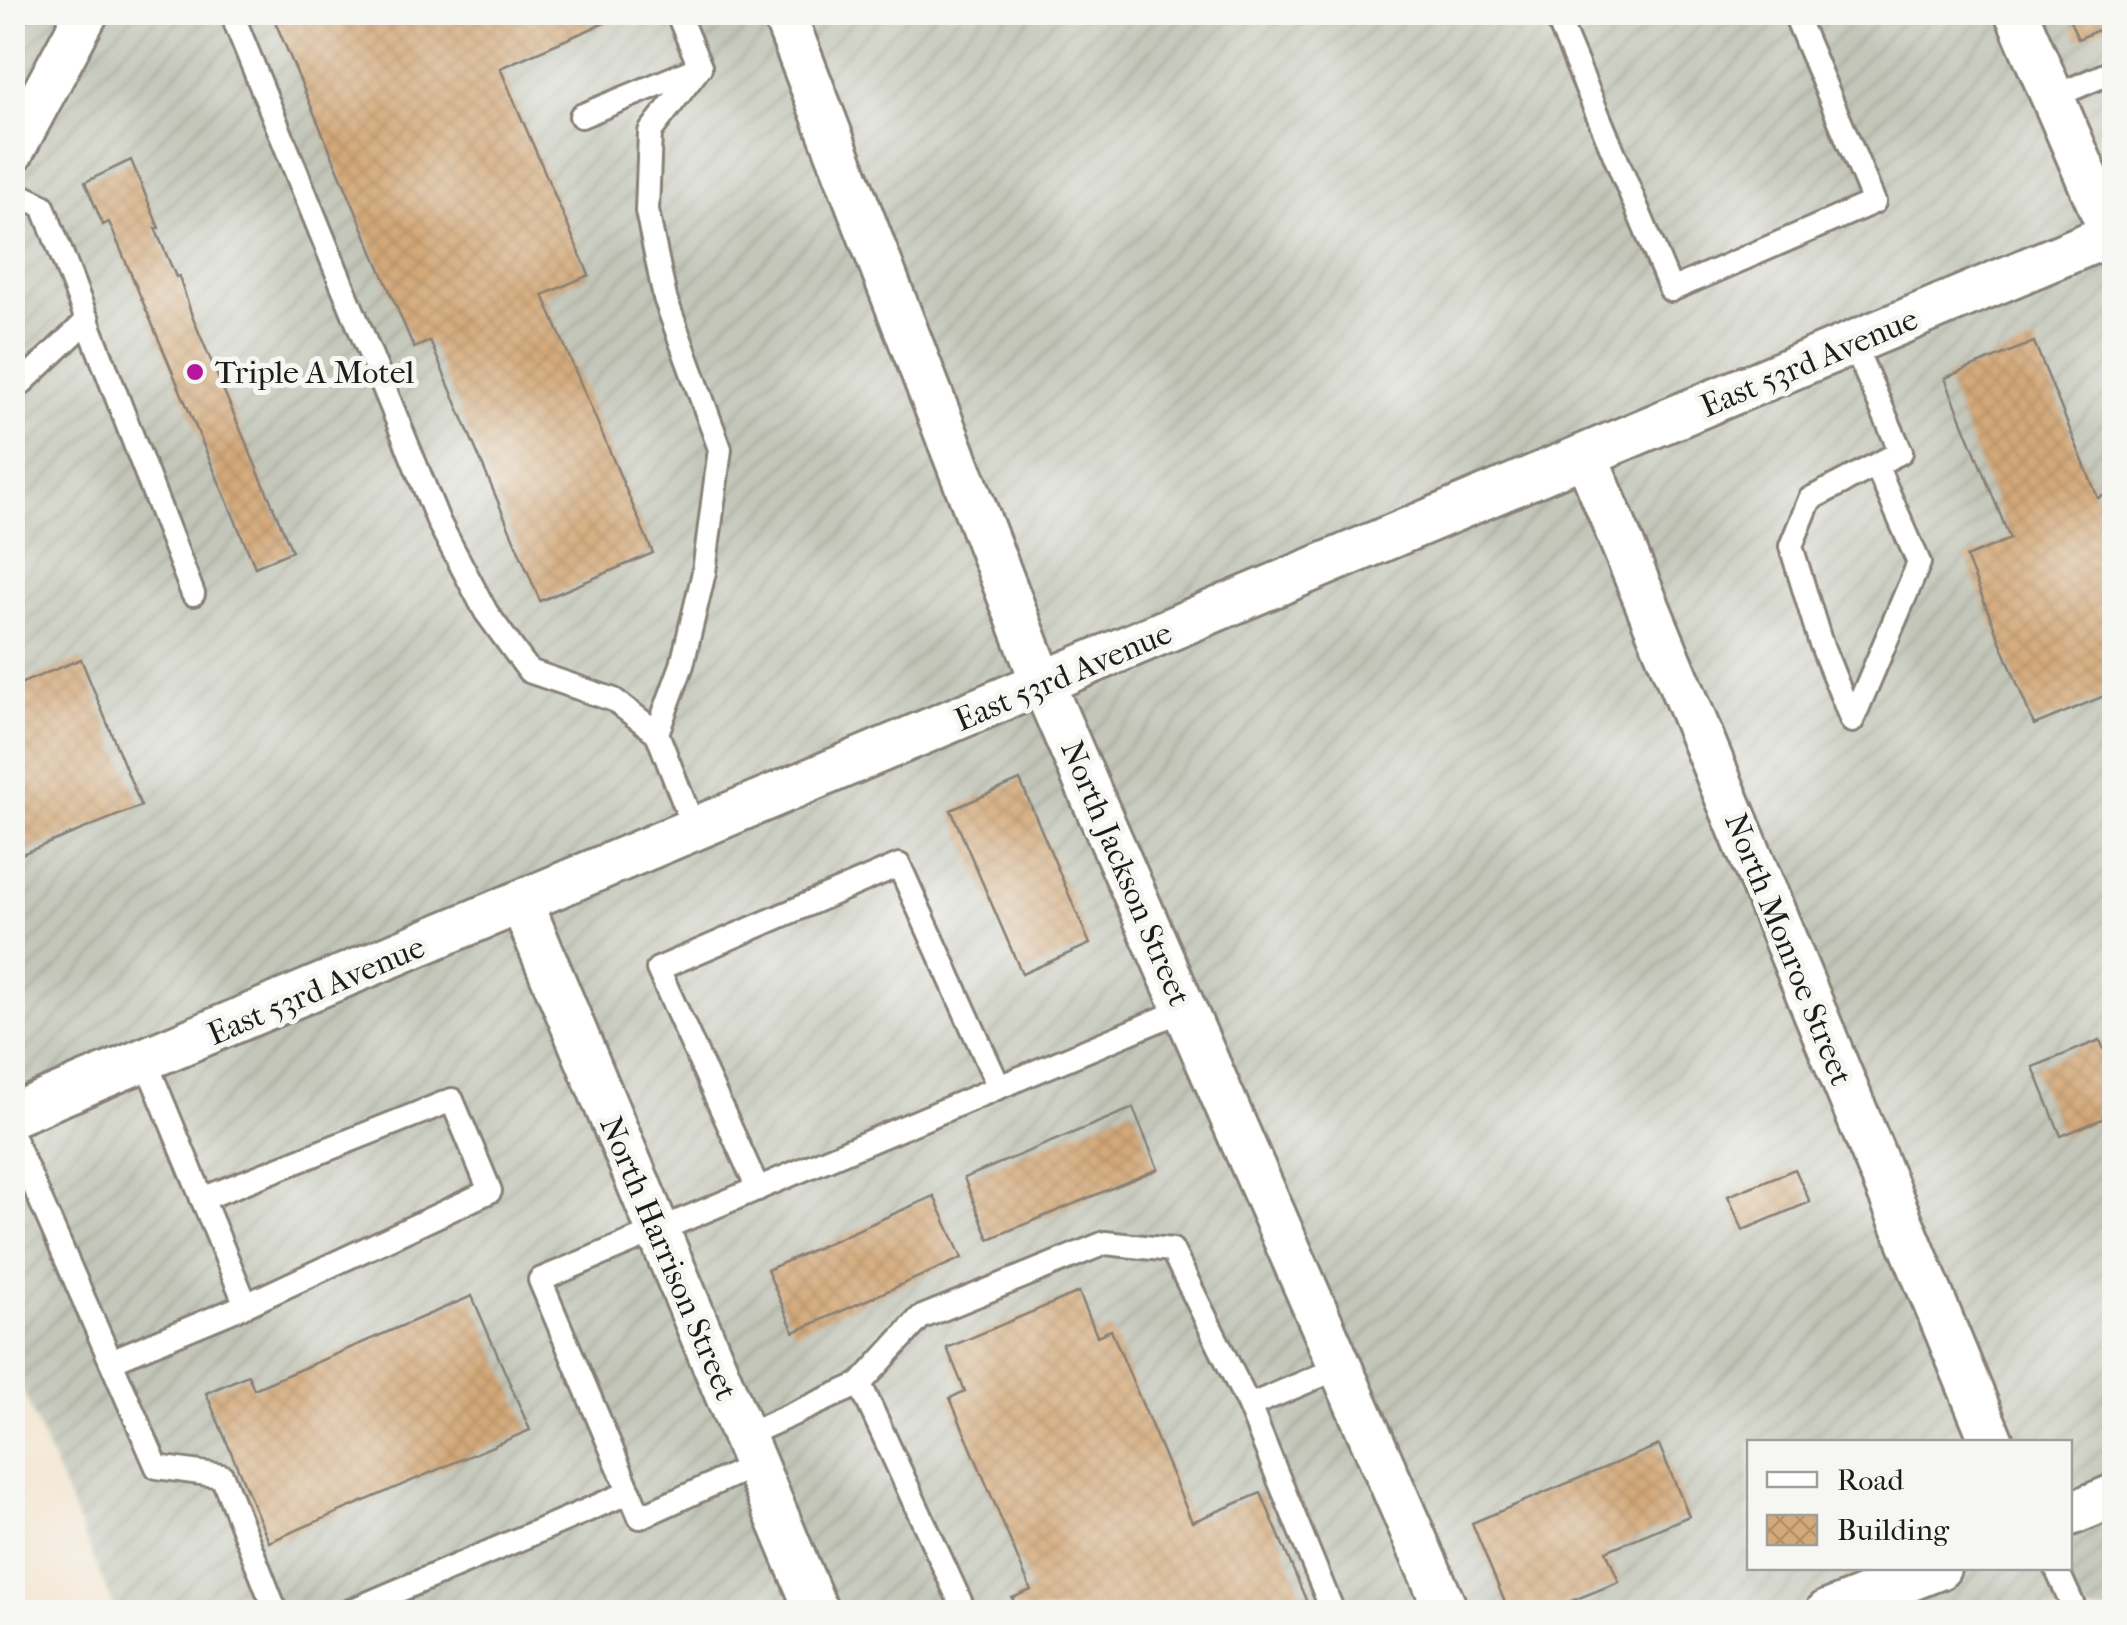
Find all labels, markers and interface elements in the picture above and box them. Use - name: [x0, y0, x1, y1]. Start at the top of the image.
- street label: East 53rd Avenue: [1695, 300, 1923, 425]
- place label: Triple A Motel: [215, 354, 414, 391]
- marker: Triple A Motel: [184, 361, 206, 383]
- street label: East 53rd Avenue: [949, 614, 1177, 739]
- street label: North Jackson Street: [1053, 735, 1198, 1012]
- street label: North Monroe Street: [1717, 808, 1860, 1091]
- street label: East 53rd Avenue: [202, 928, 430, 1053]
- street label: North Harrison Street: [592, 1111, 745, 1406]
- legend: [1747, 1440, 2072, 1570]
- text: Road: [1837, 1463, 1904, 1498]
- text: Building: [1837, 1513, 1950, 1548]

